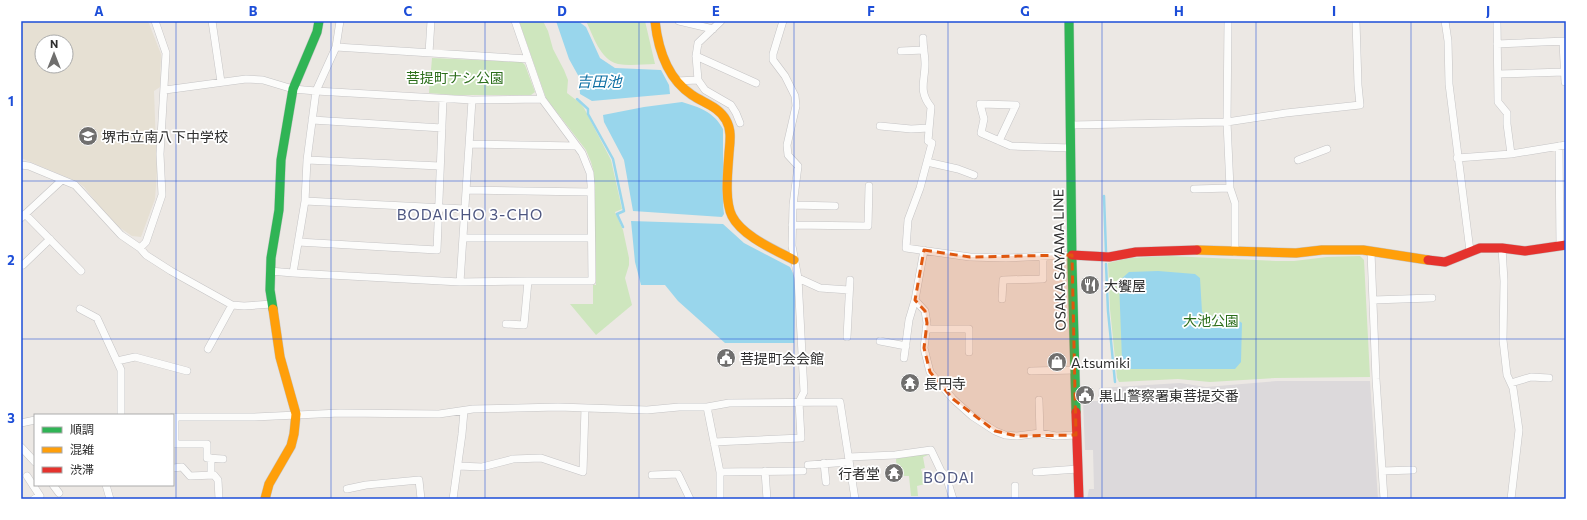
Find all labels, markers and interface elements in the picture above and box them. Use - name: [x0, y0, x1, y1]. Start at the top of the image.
- text: A: [94, 3, 104, 19]
- text: B: [249, 3, 258, 19]
- text: C: [404, 3, 413, 19]
- text: D: [557, 3, 567, 19]
- text: E: [712, 3, 720, 19]
- text: F: [867, 3, 875, 19]
- text: G: [1020, 3, 1030, 19]
- text: H: [1174, 3, 1184, 19]
- text: I: [1332, 3, 1336, 19]
- text: J: [1486, 3, 1490, 19]
- north arrow: [34, 34, 74, 74]
- text: N: [50, 37, 58, 50]
- park label: 菩提町ナシ公園: [406, 69, 504, 86]
- water label: 吉田池: [576, 72, 623, 90]
- text: 1: [8, 93, 14, 109]
- school or university icon: 堺市立南八下中学校: [77, 125, 99, 147]
- place label: 堺市立南八下中学校: [102, 128, 228, 145]
- street label: OSAKA SAYAMA LINE: [1049, 189, 1069, 331]
- district label: BODAICHO 3-CHO: [397, 205, 543, 223]
- text: 2: [7, 252, 15, 268]
- restaurant icon: 大饗屋: [1079, 274, 1101, 296]
- place label: 大饗屋: [1104, 277, 1146, 294]
- park label: 大池公園: [1183, 312, 1239, 329]
- public building icon: 菩提町会会館: [715, 347, 737, 369]
- place label: 菩提町会会館: [740, 350, 824, 367]
- shop icon: A.tsumiki: [1046, 351, 1068, 373]
- place label: A.tsumiki: [1071, 354, 1130, 371]
- temple icon: 長円寺: [899, 372, 921, 394]
- place label: 長円寺: [924, 375, 966, 392]
- public building icon: 黒山警察署東菩提交番: [1074, 384, 1096, 406]
- place label: 黒山警察署東菩提交番: [1099, 387, 1239, 404]
- text: 3: [7, 410, 15, 426]
- legend: [34, 414, 174, 486]
- text: 順調: [70, 422, 94, 436]
- text: 混雑: [70, 442, 94, 456]
- text: 渋滞: [70, 462, 94, 476]
- temple icon: 行者堂: [883, 462, 905, 484]
- place label: 行者堂: [838, 465, 880, 482]
- district label: BODAI: [923, 468, 975, 486]

